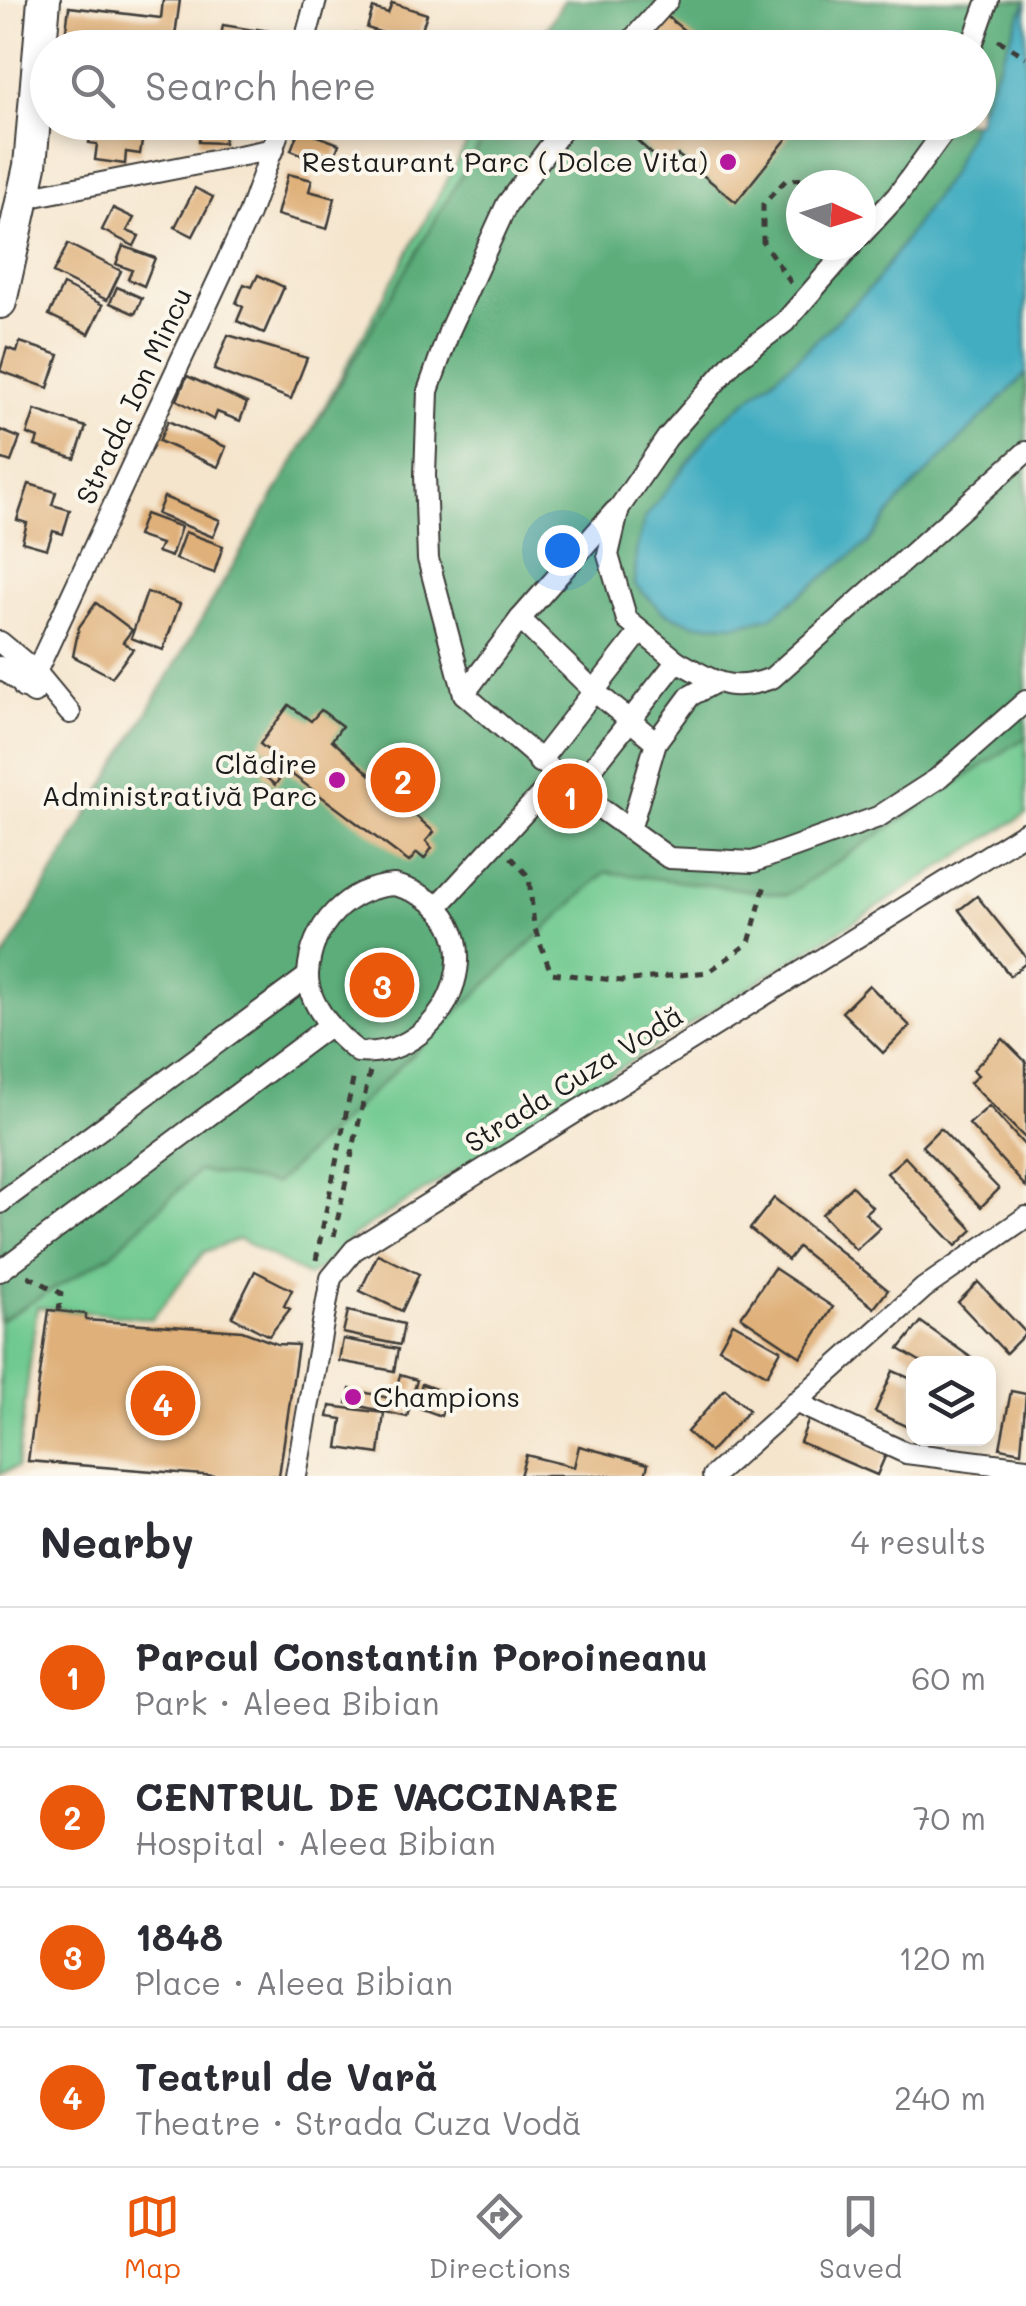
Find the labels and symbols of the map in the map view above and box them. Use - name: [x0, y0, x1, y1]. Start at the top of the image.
- place label: Restaurant Parc ( Dolce Vita): [302, 143, 708, 179]
- marker: Restaurant Parc ( Dolce Vita): [717, 151, 739, 173]
- north arrow: [786, 170, 876, 260]
- street label: Strada Ion Mincu: [67, 281, 199, 510]
- your location: [537, 525, 588, 576]
- pin: 2: [370, 742, 436, 818]
- place label: Clădire Administrativă Parc: [41, 745, 317, 813]
- pin: 1: [538, 758, 602, 834]
- marker: Clădire Administrativă Parc: [326, 769, 348, 791]
- pin: 3: [350, 948, 414, 1022]
- street label: Strada Cuza Vodă: [458, 996, 689, 1160]
- pin: 4: [130, 1366, 196, 1440]
- place label: Champions: [373, 1378, 520, 1414]
- marker: Champions: [342, 1386, 364, 1408]

